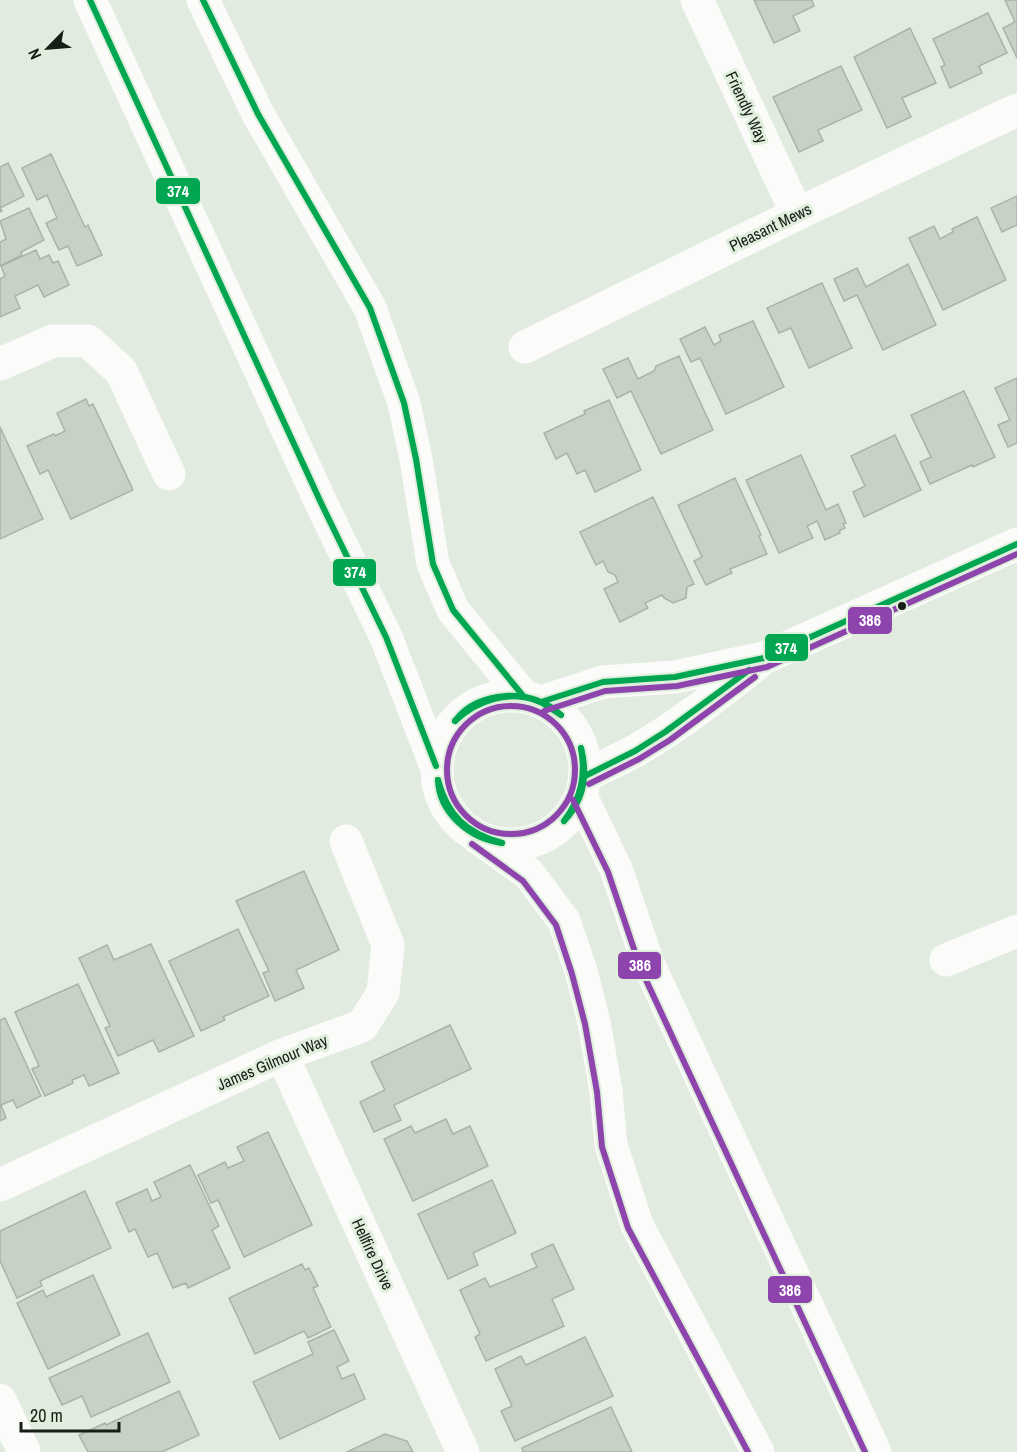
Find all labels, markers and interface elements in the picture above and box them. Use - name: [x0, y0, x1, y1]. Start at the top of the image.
- north arrow: [18, 18, 78, 78]
- text: N: [22, 45, 46, 63]
- street label: Friendly Way: [721, 68, 773, 147]
- line badge: 374: [155, 177, 201, 205]
- text: 374: [167, 180, 190, 202]
- street label: Pleasant Mews: [725, 198, 815, 256]
- line badge: 374: [332, 558, 377, 587]
- text: 374: [344, 561, 367, 583]
- unlabelled marker: [896, 600, 908, 612]
- line badge: 386: [847, 606, 893, 635]
- text: 386: [859, 609, 881, 631]
- line badge: 374: [764, 633, 809, 662]
- text: 374: [775, 637, 798, 659]
- line badge: 386: [617, 951, 662, 980]
- text: 386: [629, 954, 651, 976]
- street label: James Gilmour Way: [213, 1029, 331, 1095]
- street label: Hellfire Drive: [347, 1215, 399, 1293]
- line badge: 386: [767, 1275, 813, 1304]
- text: 386: [779, 1279, 801, 1301]
- scale bar: [21, 1395, 118, 1433]
- text: 20 m: [30, 1403, 63, 1428]

